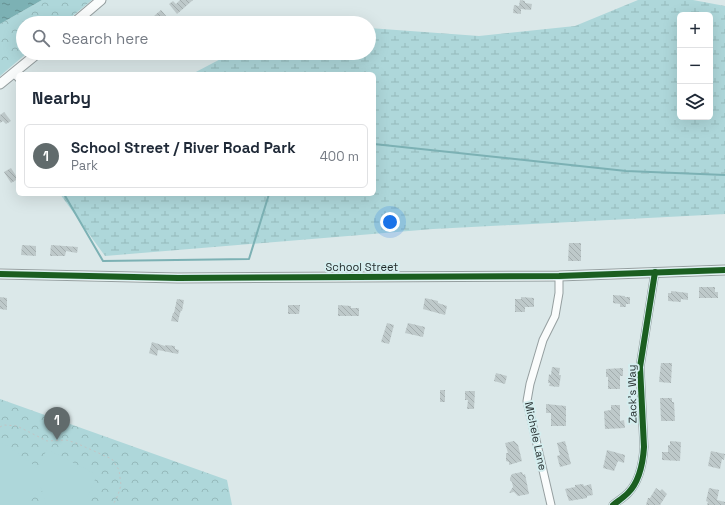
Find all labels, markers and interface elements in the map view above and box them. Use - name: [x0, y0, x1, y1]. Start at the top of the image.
- map controls: [677, 12, 713, 120]
- button: +: [677, 12, 713, 48]
- search box: [16, 16, 376, 60]
- icon: search: [30, 27, 52, 49]
- text: Search here: [62, 29, 148, 48]
- button: −: [677, 48, 713, 84]
- button: layers: [677, 84, 713, 120]
- text: Nearby: [32, 87, 91, 109]
- text: School Street / River Road Park: [71, 138, 296, 157]
- text: 1: [43, 148, 49, 165]
- text: 400 m: [320, 148, 359, 165]
- text: Park: [71, 157, 98, 174]
- your location: [380, 212, 400, 232]
- street label: School Street: [326, 260, 398, 274]
- street label: Zack's Way: [624, 365, 640, 423]
- street label: Michele Lane: [522, 400, 550, 472]
- pin: 1: [44, 407, 70, 440]

